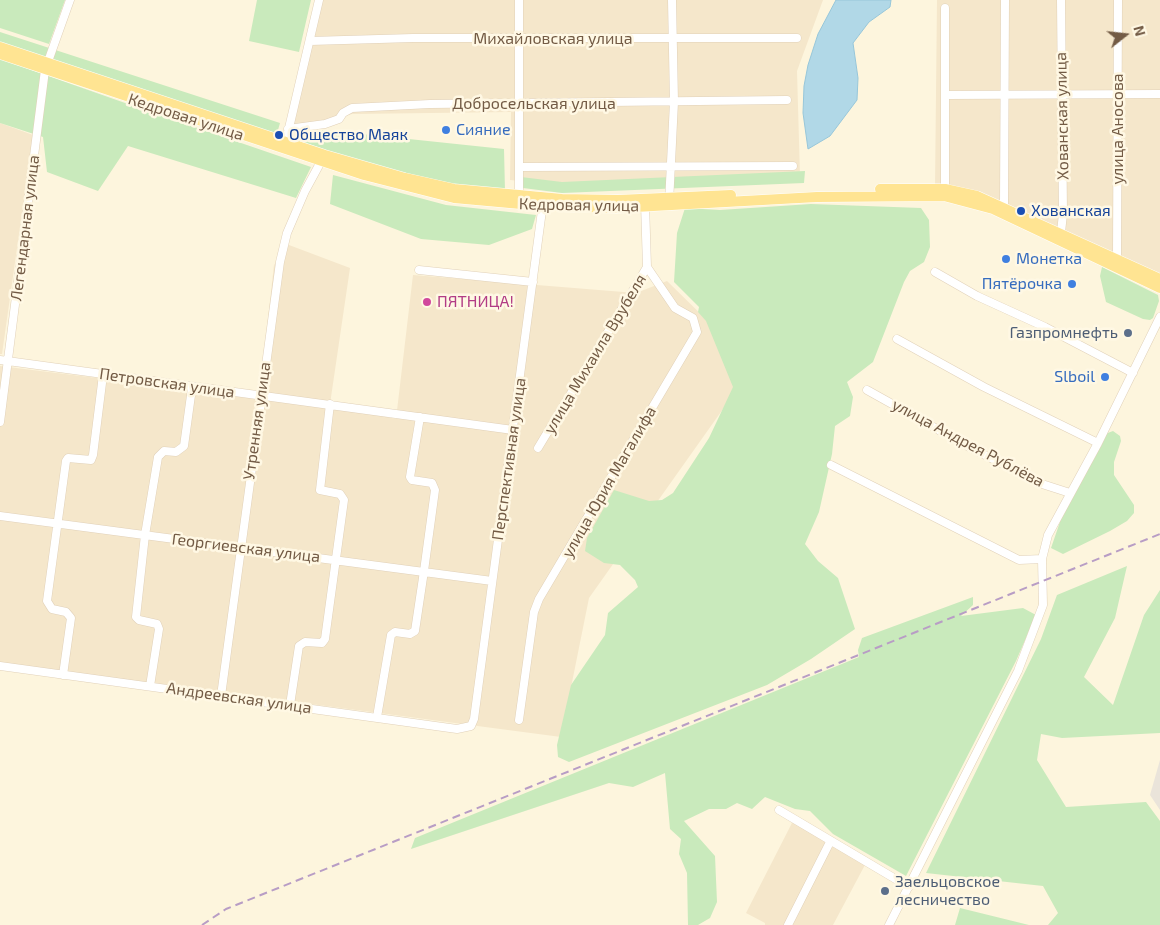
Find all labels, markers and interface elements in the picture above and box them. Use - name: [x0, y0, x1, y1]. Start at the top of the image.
- north arrow: [1100, 10, 1150, 60]
- text: N: [1130, 24, 1149, 38]
- street label: Михайловская улица: [473, 29, 633, 49]
- street label: Хованская улица: [1051, 52, 1073, 180]
- street label: улица Аносова: [1108, 73, 1128, 185]
- street label: Кедровая улица: [126, 89, 246, 145]
- street label: Добросельская улица: [452, 94, 616, 114]
- place label: Сияние: [456, 120, 511, 140]
- marker: Сияние: [440, 124, 452, 136]
- place label: Общество Маяк: [289, 125, 408, 145]
- marker: Общество Маяк: [273, 129, 285, 141]
- street label: Легендарная улица: [7, 154, 43, 302]
- street label: Кедровая улица: [519, 194, 639, 216]
- place label: Хованская: [1031, 201, 1111, 221]
- marker: Хованская: [1015, 205, 1027, 217]
- place label: Монетка: [1016, 249, 1082, 269]
- marker: Монетка: [1000, 253, 1012, 265]
- street label: улица Михаила Врубеля: [540, 271, 650, 437]
- place label: Пятёрочка: [982, 274, 1062, 294]
- marker: Пятёрочка: [1066, 278, 1078, 290]
- place label: ПЯТНИЦА!: [437, 292, 514, 312]
- marker: ПЯТНИЦА!: [421, 296, 433, 308]
- place label: Газпромнефть: [1010, 323, 1118, 343]
- marker: Газпромнефть: [1122, 327, 1134, 339]
- street label: Утренняя улица: [239, 361, 275, 481]
- street label: Петровская улица: [98, 364, 236, 402]
- place label: Slboil: [1054, 367, 1095, 387]
- marker: Slboil: [1099, 371, 1111, 383]
- street label: Перспективная улица: [488, 376, 530, 542]
- street label: улица Андрея Рублёва: [889, 395, 1047, 491]
- street label: улица Юрия Магалифа: [558, 403, 660, 561]
- street label: Георгиевская улица: [171, 529, 321, 567]
- street label: Андреевская улица: [165, 678, 313, 718]
- place label: Заельцовское лесничество: [895, 872, 1000, 910]
- marker: Заельцовское лесничество: [879, 885, 891, 897]

